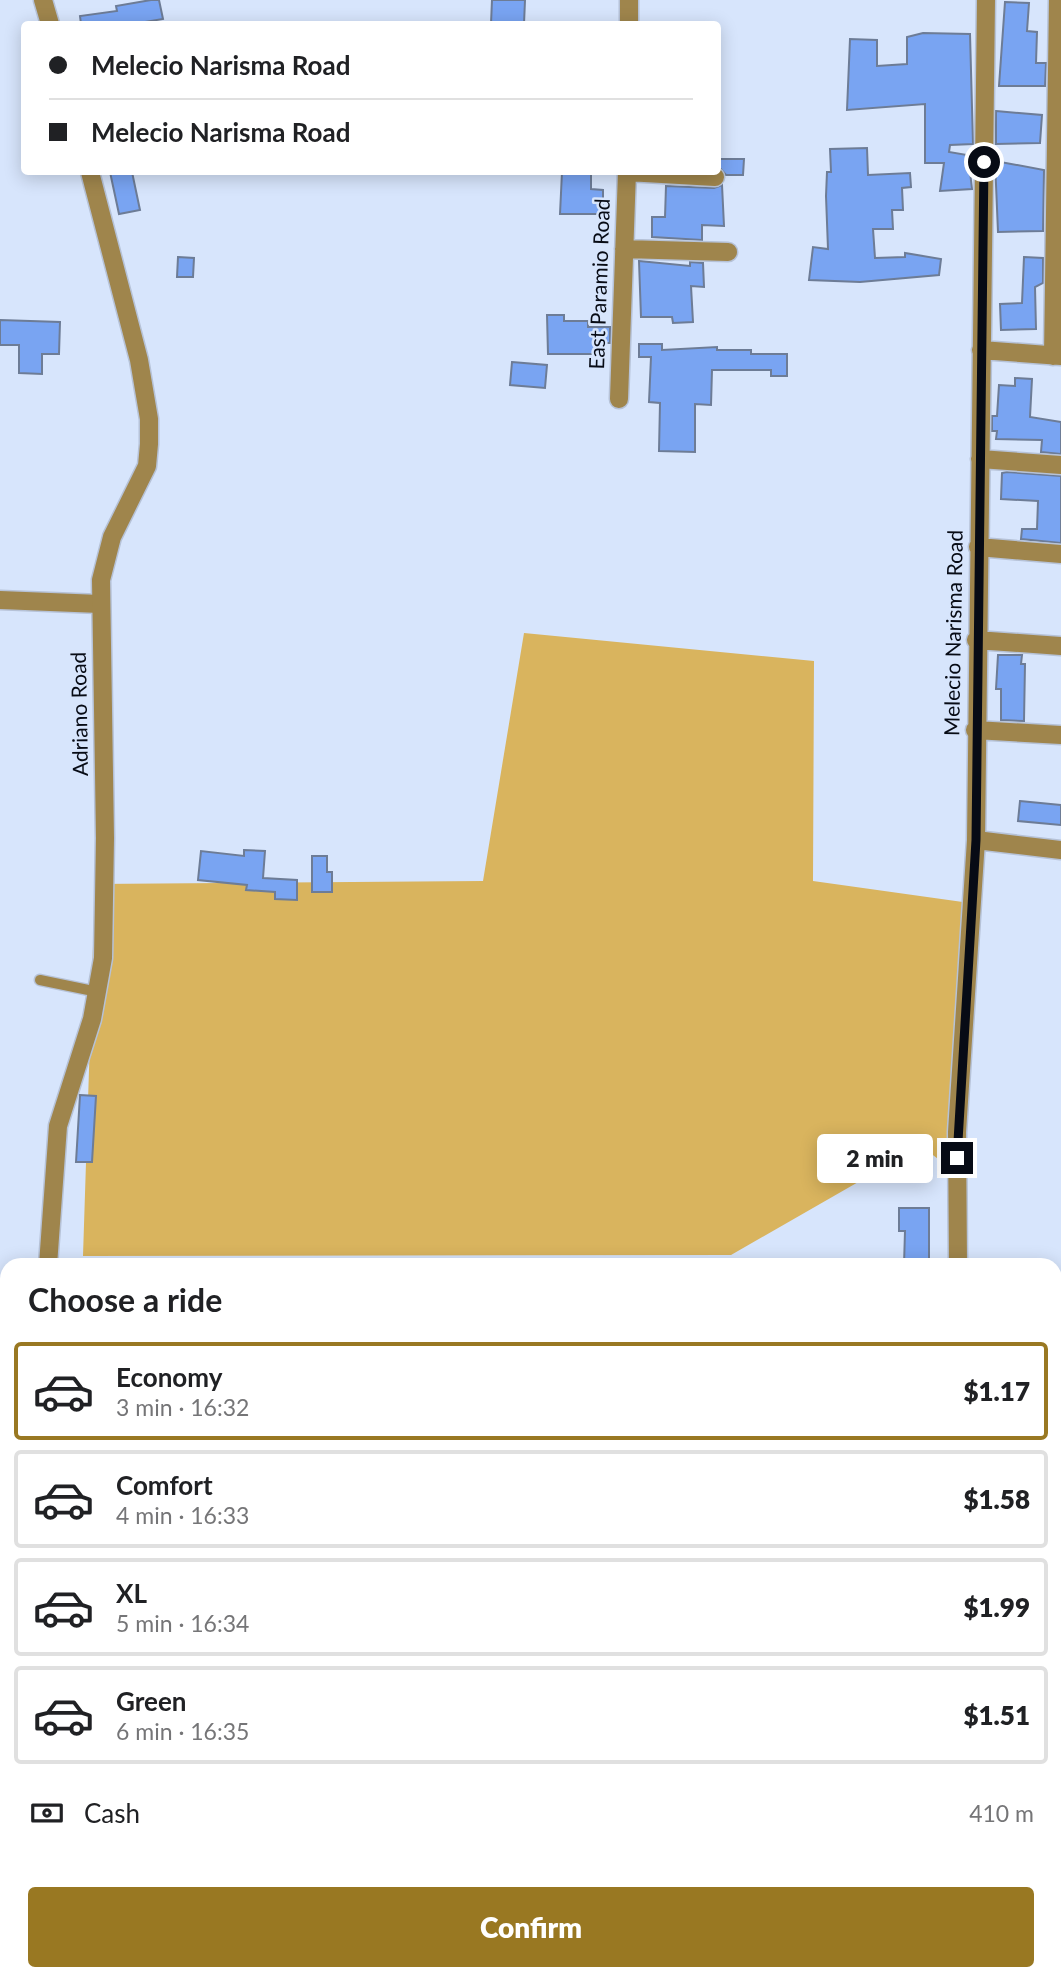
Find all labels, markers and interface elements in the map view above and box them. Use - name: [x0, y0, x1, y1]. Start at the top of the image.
- text: Melecio Narisma Road: [91, 49, 350, 81]
- text: Melecio Narisma Road: [91, 116, 350, 148]
- route start: [968, 146, 1000, 178]
- street label: East Paramio Road: [583, 198, 614, 370]
- street label: Melecio Narisma Road: [938, 530, 967, 736]
- street label: Adriano Road: [65, 652, 92, 776]
- callout: 2 min: [817, 1134, 932, 1182]
- route end: [941, 1142, 973, 1174]
- text: 2 min: [846, 1144, 904, 1172]
- text: Choose a ride: [28, 1280, 222, 1319]
- icon: car: [32, 1360, 95, 1423]
- text: Economy: [116, 1361, 222, 1393]
- text: $1.17: [963, 1375, 1030, 1407]
- text: 3 min · 16:32: [116, 1393, 249, 1421]
- icon: car: [32, 1468, 95, 1531]
- text: Comfort: [116, 1469, 213, 1501]
- text: $1.58: [963, 1483, 1030, 1515]
- text: 4 min · 16:33: [116, 1501, 249, 1529]
- icon: car: [32, 1576, 95, 1639]
- text: XL: [116, 1577, 147, 1609]
- text: $1.99: [963, 1591, 1030, 1623]
- text: 5 min · 16:34: [116, 1609, 249, 1637]
- icon: car: [32, 1684, 95, 1747]
- text: Green: [116, 1685, 186, 1717]
- text: $1.51: [963, 1699, 1030, 1731]
- text: 6 min · 16:35: [116, 1717, 249, 1745]
- icon: cash: [28, 1794, 66, 1832]
- text: Cash: [84, 1797, 140, 1829]
- text: 410 m: [969, 1799, 1034, 1827]
- button: Confirm: [28, 1887, 1034, 1967]

